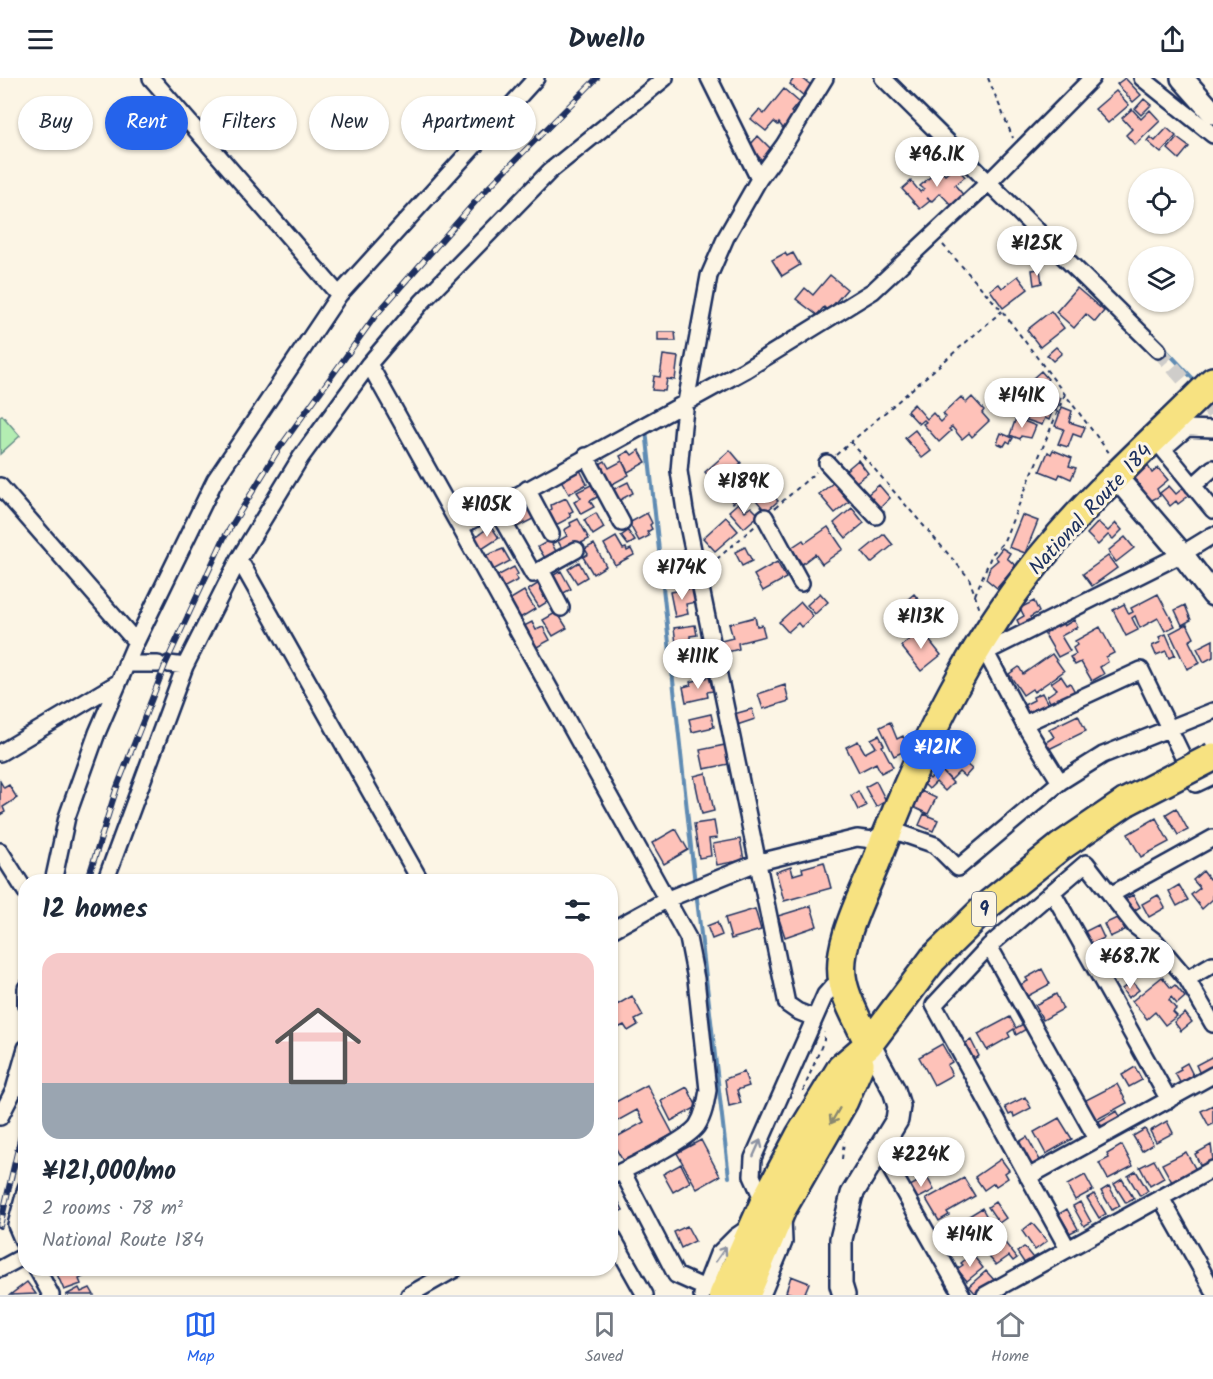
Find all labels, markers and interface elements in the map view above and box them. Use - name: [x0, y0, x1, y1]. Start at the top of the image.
- text: Dwello: [568, 18, 645, 61]
- icon: menu: [24, 23, 57, 56]
- icon: share: [1156, 23, 1189, 56]
- chip: Buy: [18, 96, 93, 150]
- chip: Rent: [105, 96, 188, 150]
- chip: Filters: [200, 96, 297, 150]
- chip: New: [309, 96, 389, 150]
- chip: Apartment: [401, 96, 536, 150]
- pin: ¥96.1K: [888, 137, 986, 188]
- text: ¥96.1K: [909, 140, 965, 172]
- map controls: [1128, 168, 1194, 312]
- button: locate: [1128, 168, 1194, 234]
- pin: ¥125K: [995, 226, 1079, 277]
- text: ¥125K: [1011, 229, 1063, 261]
- button: layers: [1128, 246, 1194, 312]
- pin: ¥141K: [980, 378, 1064, 429]
- text: ¥141K: [998, 381, 1046, 413]
- street label: National Route 184: [1021, 437, 1161, 583]
- pin: ¥189K: [702, 464, 786, 515]
- text: ¥189K: [718, 467, 770, 499]
- pin: ¥105K: [445, 487, 529, 538]
- text: ¥105K: [462, 490, 512, 522]
- pin: ¥174K: [640, 550, 724, 601]
- text: ¥174K: [657, 553, 707, 585]
- pin: ¥113K: [879, 599, 963, 650]
- text: ¥113K: [897, 602, 945, 634]
- pin: ¥111K: [656, 639, 740, 690]
- text: ¥111K: [677, 642, 719, 674]
- pin: ¥121K: [896, 730, 980, 781]
- text: ¥121K: [914, 733, 962, 765]
- text: 12 homes: [42, 889, 148, 931]
- road number: 9: [972, 892, 996, 926]
- icon: filters: [561, 894, 594, 927]
- pin: ¥68.7K: [1081, 939, 1179, 990]
- text: ¥68.7K: [1099, 942, 1161, 974]
- icon: home: [264, 992, 372, 1100]
- one-way arrow: [829, 1107, 841, 1124]
- pin: ¥224K: [879, 1137, 963, 1188]
- one-way arrow: [752, 1139, 764, 1157]
- text: ¥224K: [892, 1140, 950, 1172]
- text: ¥121,000/mo: [42, 1151, 176, 1193]
- text: 2 rooms · 78 m²: [42, 1193, 183, 1225]
- pin: ¥141K: [928, 1217, 1012, 1268]
- text: ¥141K: [946, 1220, 994, 1252]
- text: National Route 184: [42, 1225, 204, 1257]
- one-way arrow: [715, 1247, 727, 1263]
- tab: Map: [184, 1308, 217, 1369]
- tab: Saved: [585, 1308, 623, 1369]
- tab: Home: [991, 1308, 1029, 1369]

